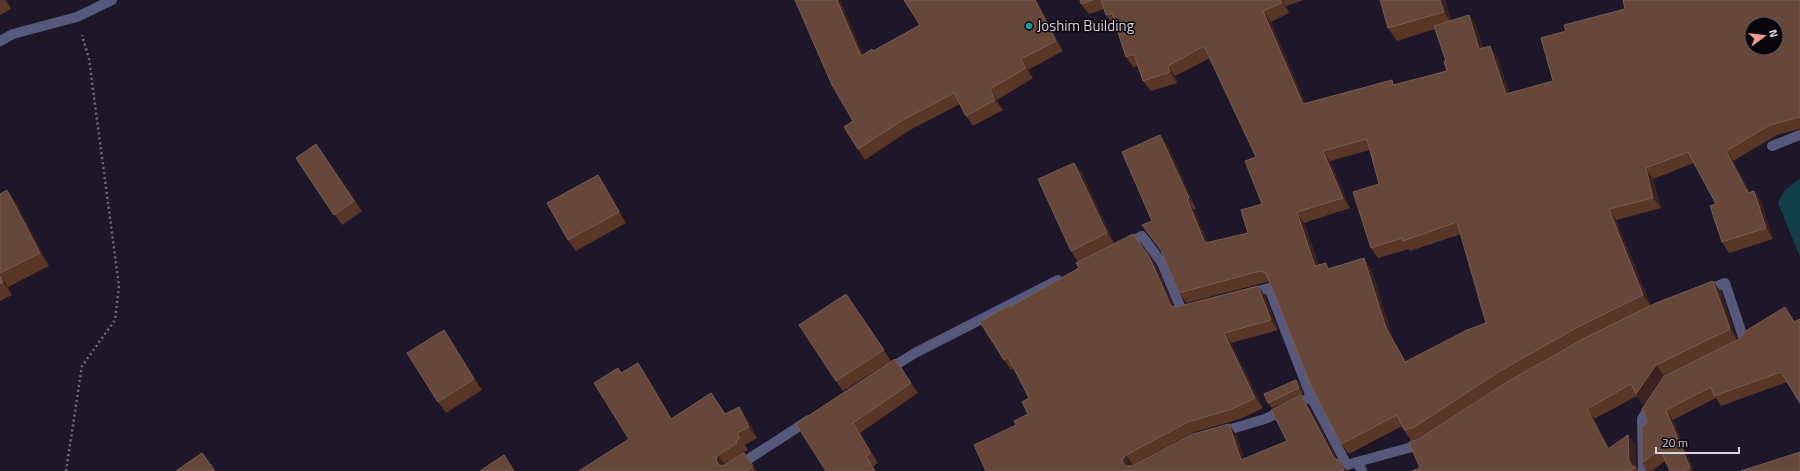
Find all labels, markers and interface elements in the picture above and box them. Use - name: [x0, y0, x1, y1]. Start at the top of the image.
- place label: Joshim Building: [1037, 14, 1135, 37]
- north arrow: [1744, 16, 1784, 56]
- marker: Joshim Building: [1024, 21, 1034, 31]
- text: N: [1765, 28, 1782, 39]
- scale bar: [1656, 429, 1739, 455]
- text: 20 m: [1662, 433, 1688, 452]

